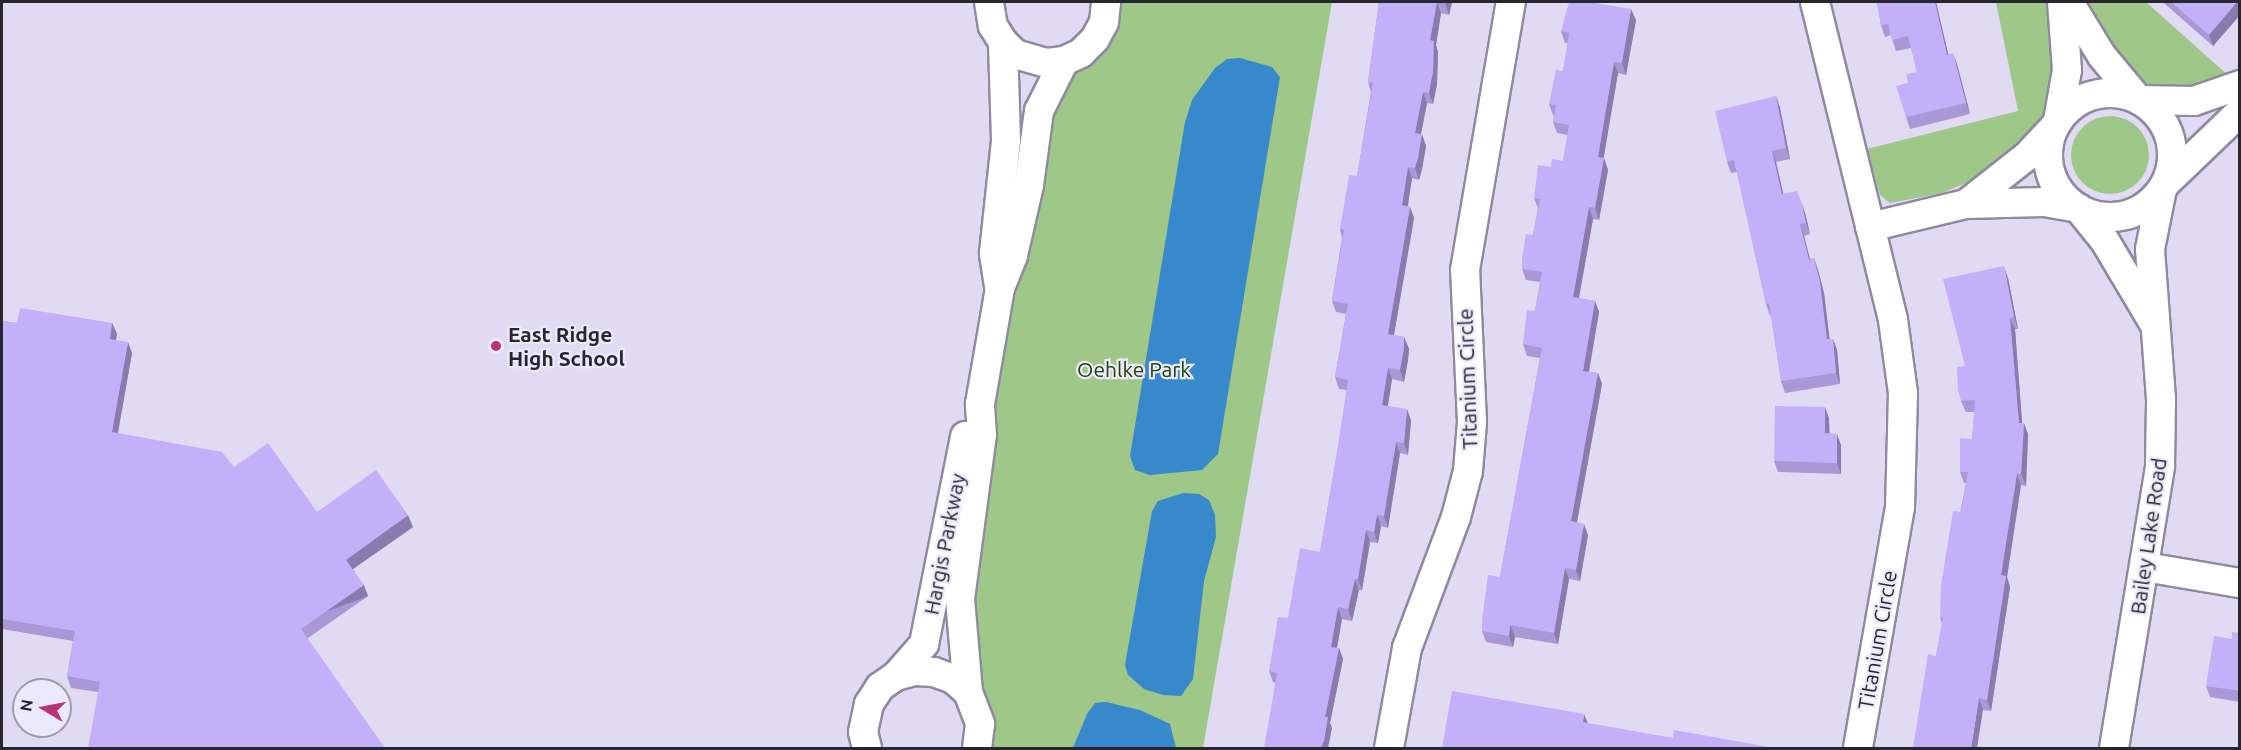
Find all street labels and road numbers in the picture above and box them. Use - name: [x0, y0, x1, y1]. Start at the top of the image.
- street label: Titanium Circle: [1452, 308, 1482, 450]
- street label: Bailey Lake Road: [2125, 456, 2171, 616]
- street label: Hargis Parkway: [918, 471, 970, 617]
- street label: Titanium Circle: [1852, 568, 1902, 712]

